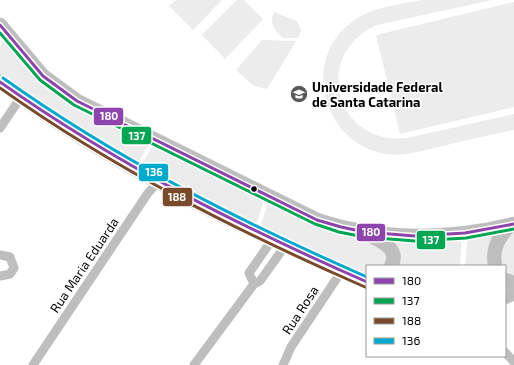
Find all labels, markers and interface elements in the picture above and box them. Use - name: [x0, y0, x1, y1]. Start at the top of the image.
- place label: Universidade Federal de Santa Catarina: [312, 79, 443, 110]
- school or university icon: Universidade Federal de Santa Catarina: [289, 84, 309, 104]
- line badge: 180: [93, 107, 124, 126]
- text: 180: [100, 109, 118, 122]
- line badge: 137: [121, 126, 152, 145]
- text: 137: [129, 129, 146, 142]
- line badge: 136: [138, 163, 169, 182]
- text: 136: [145, 165, 163, 178]
- unlabelled marker: [249, 184, 259, 194]
- line badge: 188: [162, 187, 193, 207]
- text: 188: [168, 190, 186, 203]
- street label: Rua Maria Eduarda: [46, 214, 122, 316]
- line badge: 180: [356, 223, 386, 242]
- text: 180: [362, 225, 380, 238]
- line badge: 137: [416, 230, 446, 250]
- text: 137: [423, 233, 440, 246]
- legend: [366, 265, 506, 357]
- text: 180: [402, 273, 421, 287]
- street label: Rua Rosa: [278, 283, 322, 337]
- text: 137: [402, 293, 420, 307]
- text: 188: [402, 313, 421, 327]
- text: 136: [402, 333, 420, 347]

